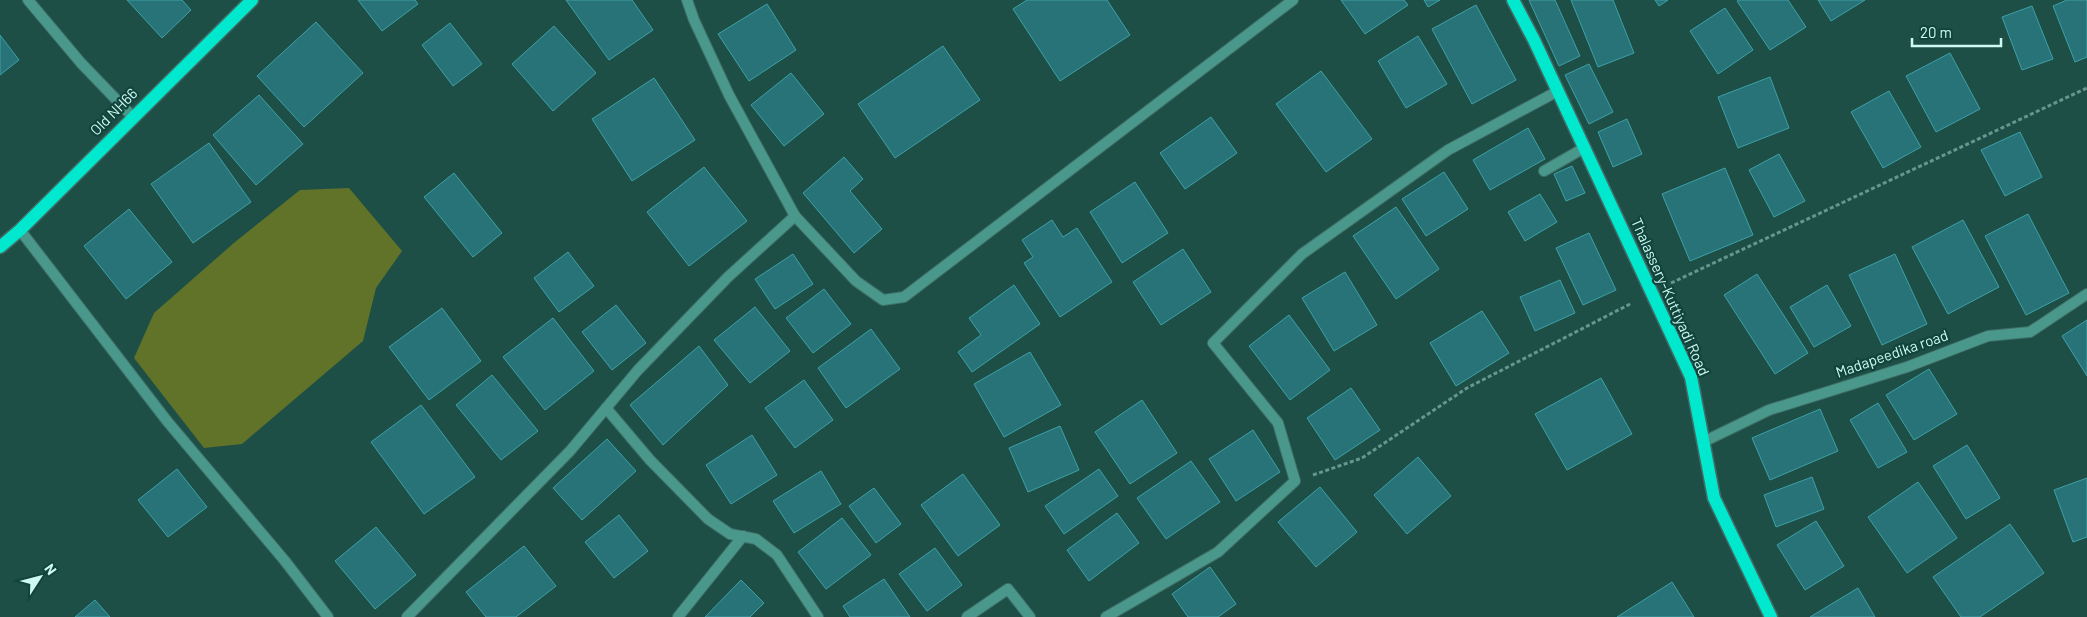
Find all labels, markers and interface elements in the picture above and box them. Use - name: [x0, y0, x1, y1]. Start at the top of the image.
- scale bar: [1912, 15, 2001, 47]
- text: 20 m: [1920, 23, 1952, 41]
- street label: Old NH66: [86, 84, 141, 139]
- street label: Thalassery-Kuttiyadi Road: [1628, 215, 1714, 378]
- street label: Madapeedika road: [1833, 325, 1950, 381]
- north arrow: [15, 552, 65, 602]
- text: N: [41, 560, 61, 578]

